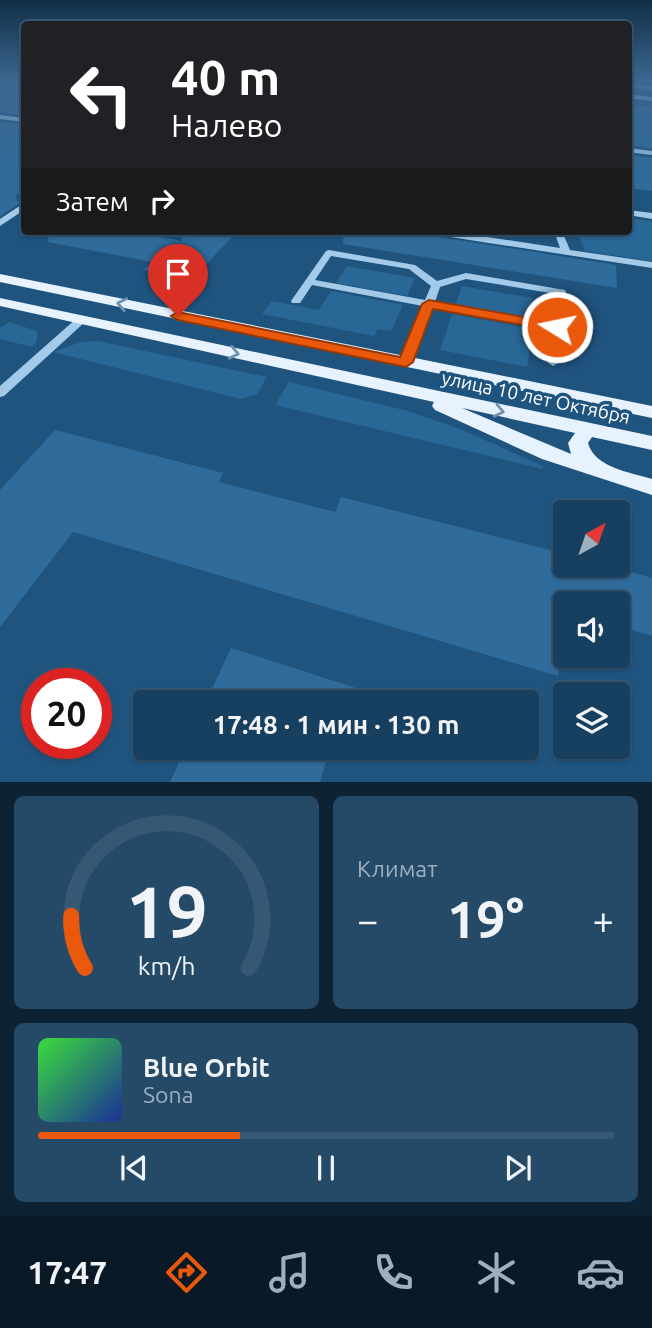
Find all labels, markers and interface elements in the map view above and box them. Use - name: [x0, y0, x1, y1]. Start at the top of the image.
- icon: left: [56, 49, 147, 140]
- text: 40 m: [171, 49, 280, 104]
- text: Налево: [171, 107, 283, 143]
- icon: right: [143, 182, 181, 220]
- text: Затем: [56, 187, 129, 216]
- pin: [148, 244, 208, 316]
- icon: arrive: [159, 255, 197, 293]
- position arrow: [520, 290, 594, 364]
- one-way arrow: [116, 298, 128, 313]
- one-way arrow: [228, 345, 240, 359]
- street label: улица 10 лет Октября: [440, 366, 632, 428]
- one-way arrow: [493, 403, 505, 418]
- north arrow: [553, 500, 630, 578]
- map controls: [553, 500, 630, 759]
- button: sound: [553, 591, 630, 668]
- speed limit sign: 20: [21, 668, 112, 759]
- button: layers: [553, 682, 630, 759]
- text: 17:48 · 1 мин · 130 m: [213, 710, 459, 739]
- text: Климат: [357, 856, 437, 881]
- text: 19: [125, 871, 208, 953]
- text: 19°: [447, 890, 524, 948]
- text: −: [357, 899, 378, 941]
- text: +: [593, 899, 614, 941]
- text: km/h: [138, 952, 195, 980]
- text: Blue Orbit: [143, 1053, 270, 1082]
- text: Sona: [143, 1082, 193, 1107]
- icon: previous: [115, 1149, 153, 1187]
- icon: pause: [307, 1149, 345, 1187]
- icon: next: [499, 1149, 537, 1187]
- icon: directions: [162, 1248, 211, 1297]
- icon: music: [265, 1248, 314, 1297]
- icon: phone: [369, 1248, 418, 1297]
- icon: climate: [472, 1248, 521, 1297]
- icon: car: [576, 1248, 625, 1297]
- text: 17:47: [27, 1254, 107, 1290]

